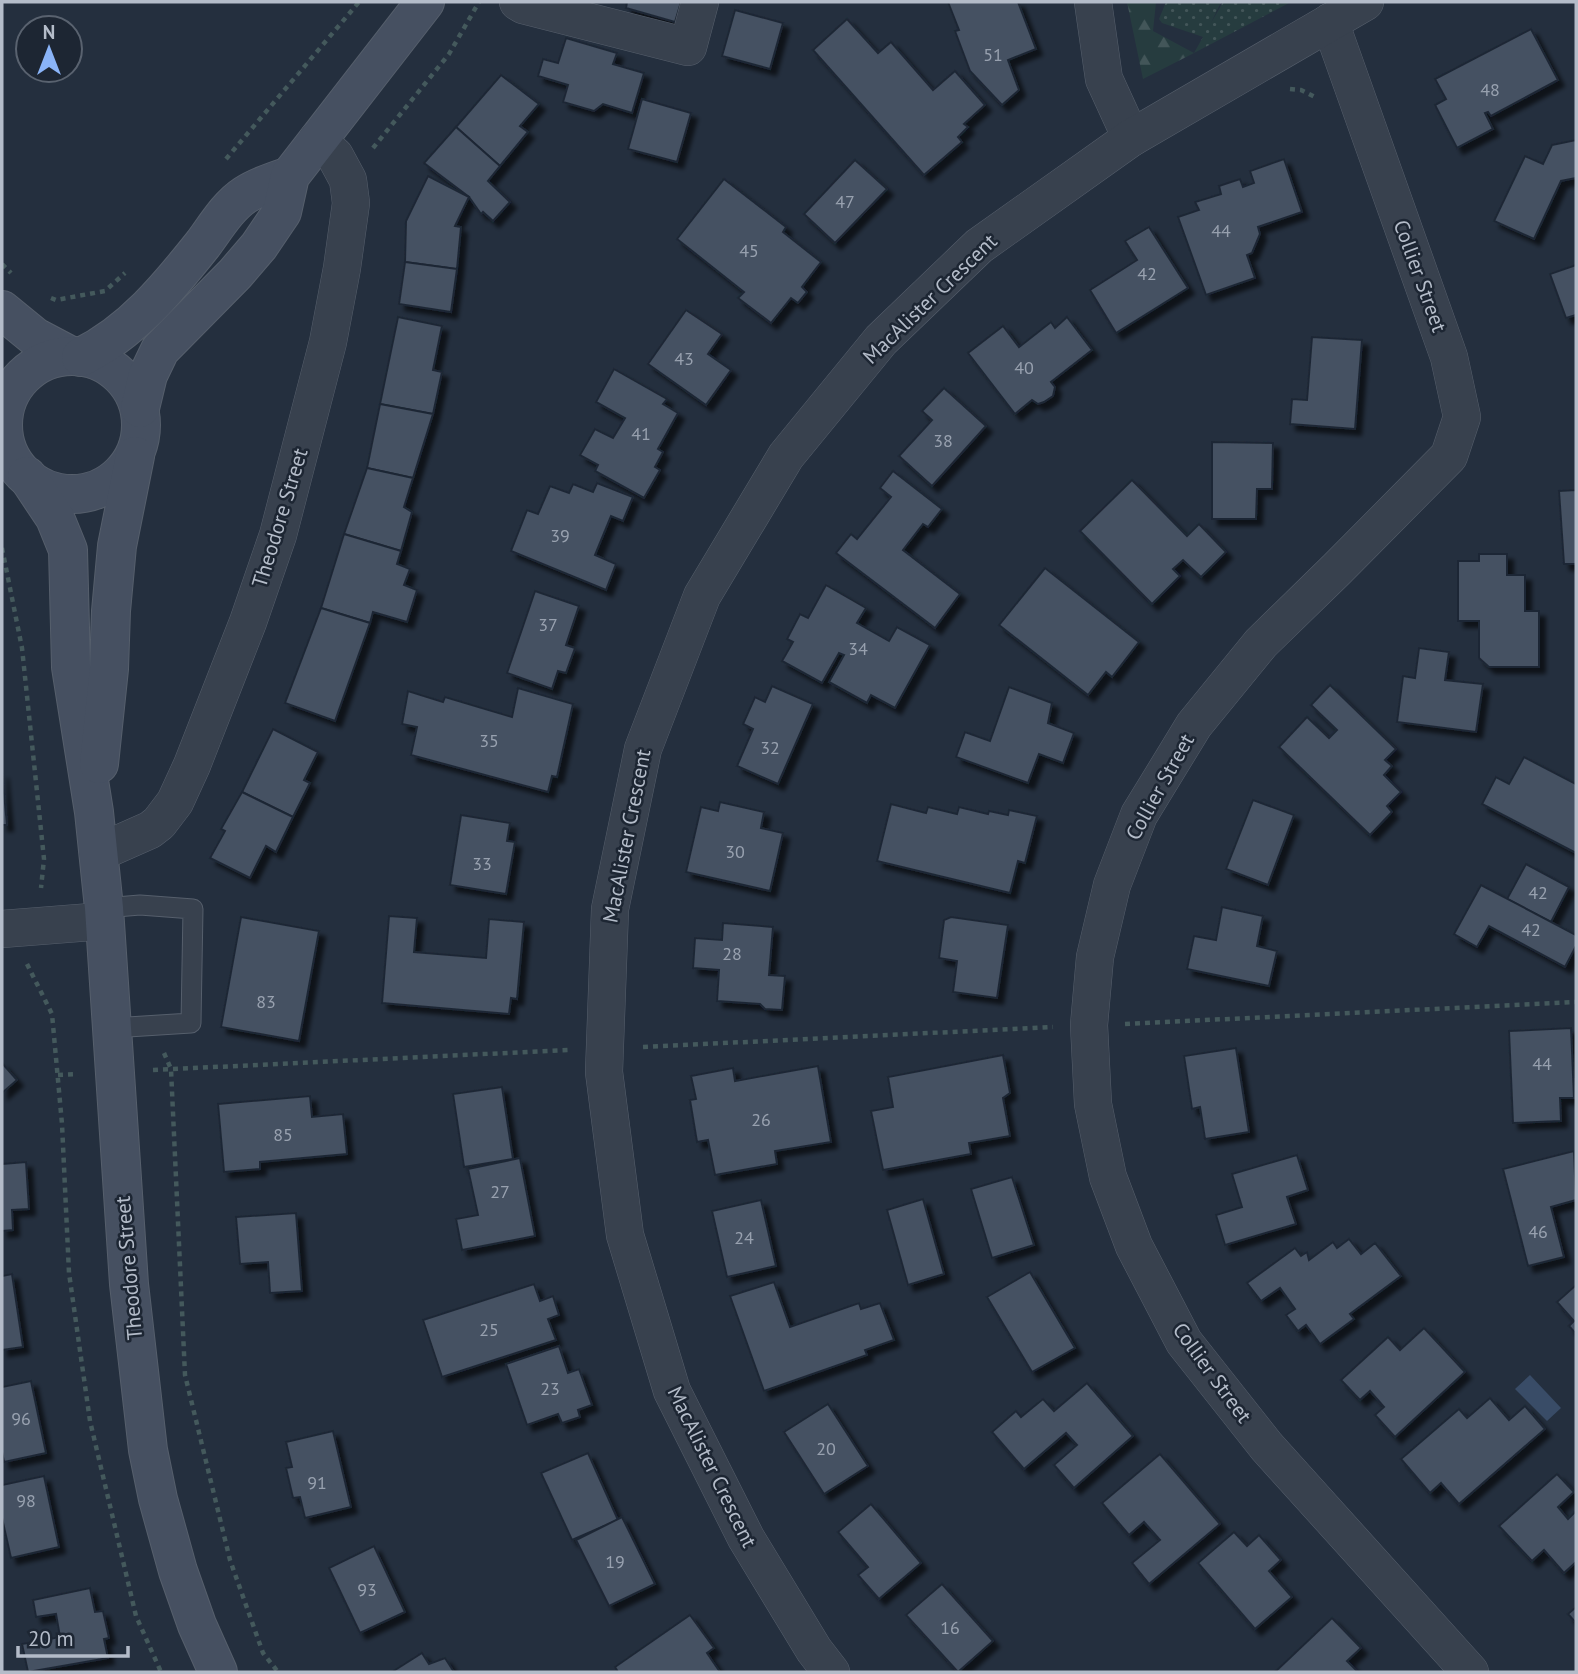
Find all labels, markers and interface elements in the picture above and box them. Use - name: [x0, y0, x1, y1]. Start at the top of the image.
- north arrow: [14, 14, 84, 84]
- text: N: [43, 20, 55, 44]
- house number: 51: [983, 43, 1003, 66]
- house number: 48: [1480, 78, 1500, 101]
- house number: 47: [835, 190, 855, 213]
- street label: Collier Street: [1388, 216, 1453, 336]
- house number: 44: [1211, 219, 1231, 242]
- street label: MacAlister Crescent: [857, 228, 1002, 370]
- house number: 45: [739, 239, 759, 262]
- house number: 42: [1137, 262, 1157, 285]
- house number: 43: [674, 347, 694, 370]
- house number: 40: [1014, 356, 1034, 379]
- house number: 41: [631, 422, 651, 445]
- house number: 38: [933, 429, 953, 452]
- street label: Theodore Street: [245, 445, 314, 591]
- house number: 39: [550, 524, 570, 547]
- house number: 37: [538, 613, 558, 636]
- house number: 34: [848, 637, 868, 660]
- house number: 35: [479, 729, 499, 752]
- street label: Collier Street: [1119, 729, 1200, 845]
- house number: 32: [760, 736, 780, 759]
- street label: MacAlister Crescent: [596, 747, 657, 925]
- house number: 30: [725, 840, 745, 863]
- house number: 33: [472, 852, 492, 875]
- house number: 42: [1528, 881, 1548, 904]
- house number: 42: [1521, 918, 1541, 941]
- house number: 28: [722, 942, 742, 965]
- house number: 83: [256, 990, 276, 1013]
- house number: 44: [1532, 1052, 1552, 1075]
- house number: 26: [751, 1108, 771, 1131]
- house number: 85: [273, 1123, 293, 1146]
- house number: 27: [490, 1180, 510, 1203]
- street label: Theodore Street: [109, 1195, 148, 1341]
- house number: 46: [1528, 1220, 1548, 1243]
- house number: 24: [734, 1226, 754, 1249]
- street label: Collier Street: [1167, 1317, 1258, 1428]
- house number: 25: [479, 1318, 499, 1341]
- house number: 23: [540, 1377, 560, 1400]
- street label: MacAlister Crescent: [662, 1382, 763, 1552]
- house number: 96: [11, 1407, 31, 1430]
- house number: 20: [816, 1437, 836, 1460]
- house number: 91: [307, 1471, 327, 1494]
- house number: 98: [16, 1489, 36, 1512]
- house number: 19: [605, 1550, 625, 1573]
- house number: 93: [357, 1578, 377, 1601]
- scale bar: [18, 1614, 128, 1658]
- house number: 16: [940, 1616, 960, 1639]
- text: 20 m: [28, 1625, 74, 1652]

